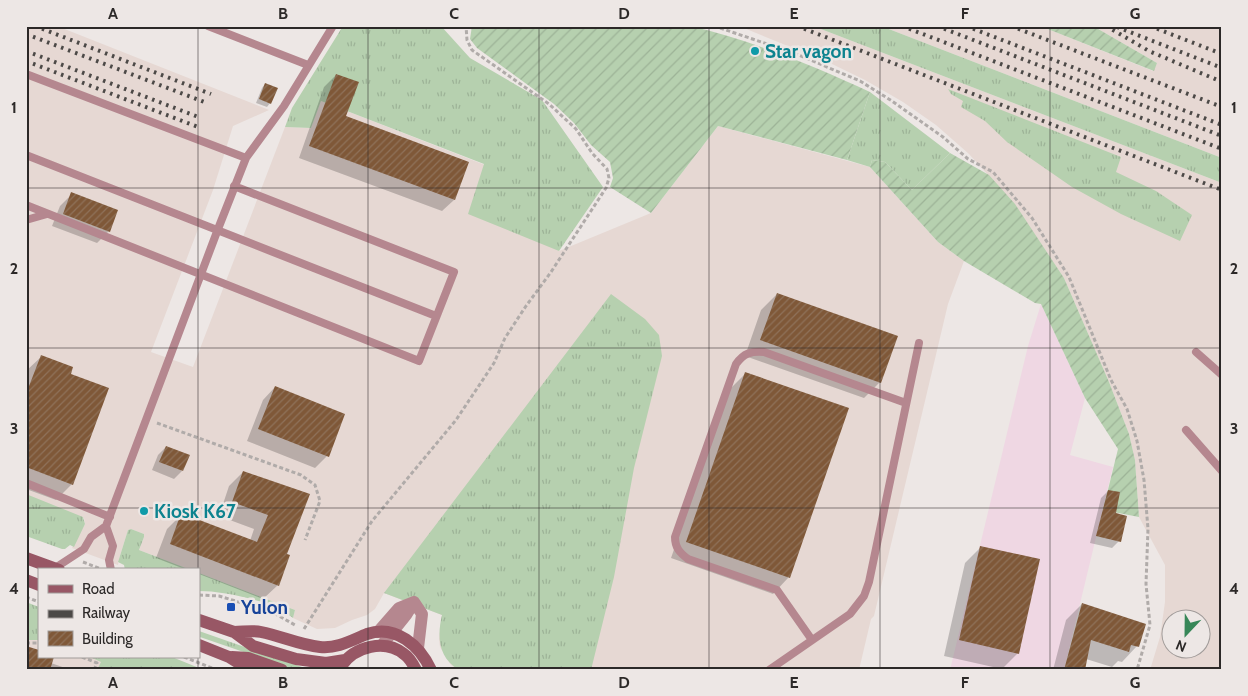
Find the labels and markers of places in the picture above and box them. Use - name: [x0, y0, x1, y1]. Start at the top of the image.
- place label: Star vagon: [765, 40, 852, 63]
- marker: Star vagon: [749, 45, 761, 57]
- place label: Kiosk K67: [154, 500, 236, 523]
- marker: Kiosk K67: [138, 505, 150, 517]
- place label: Yulon: [240, 596, 288, 619]
- marker: Yulon: [225, 601, 237, 613]

